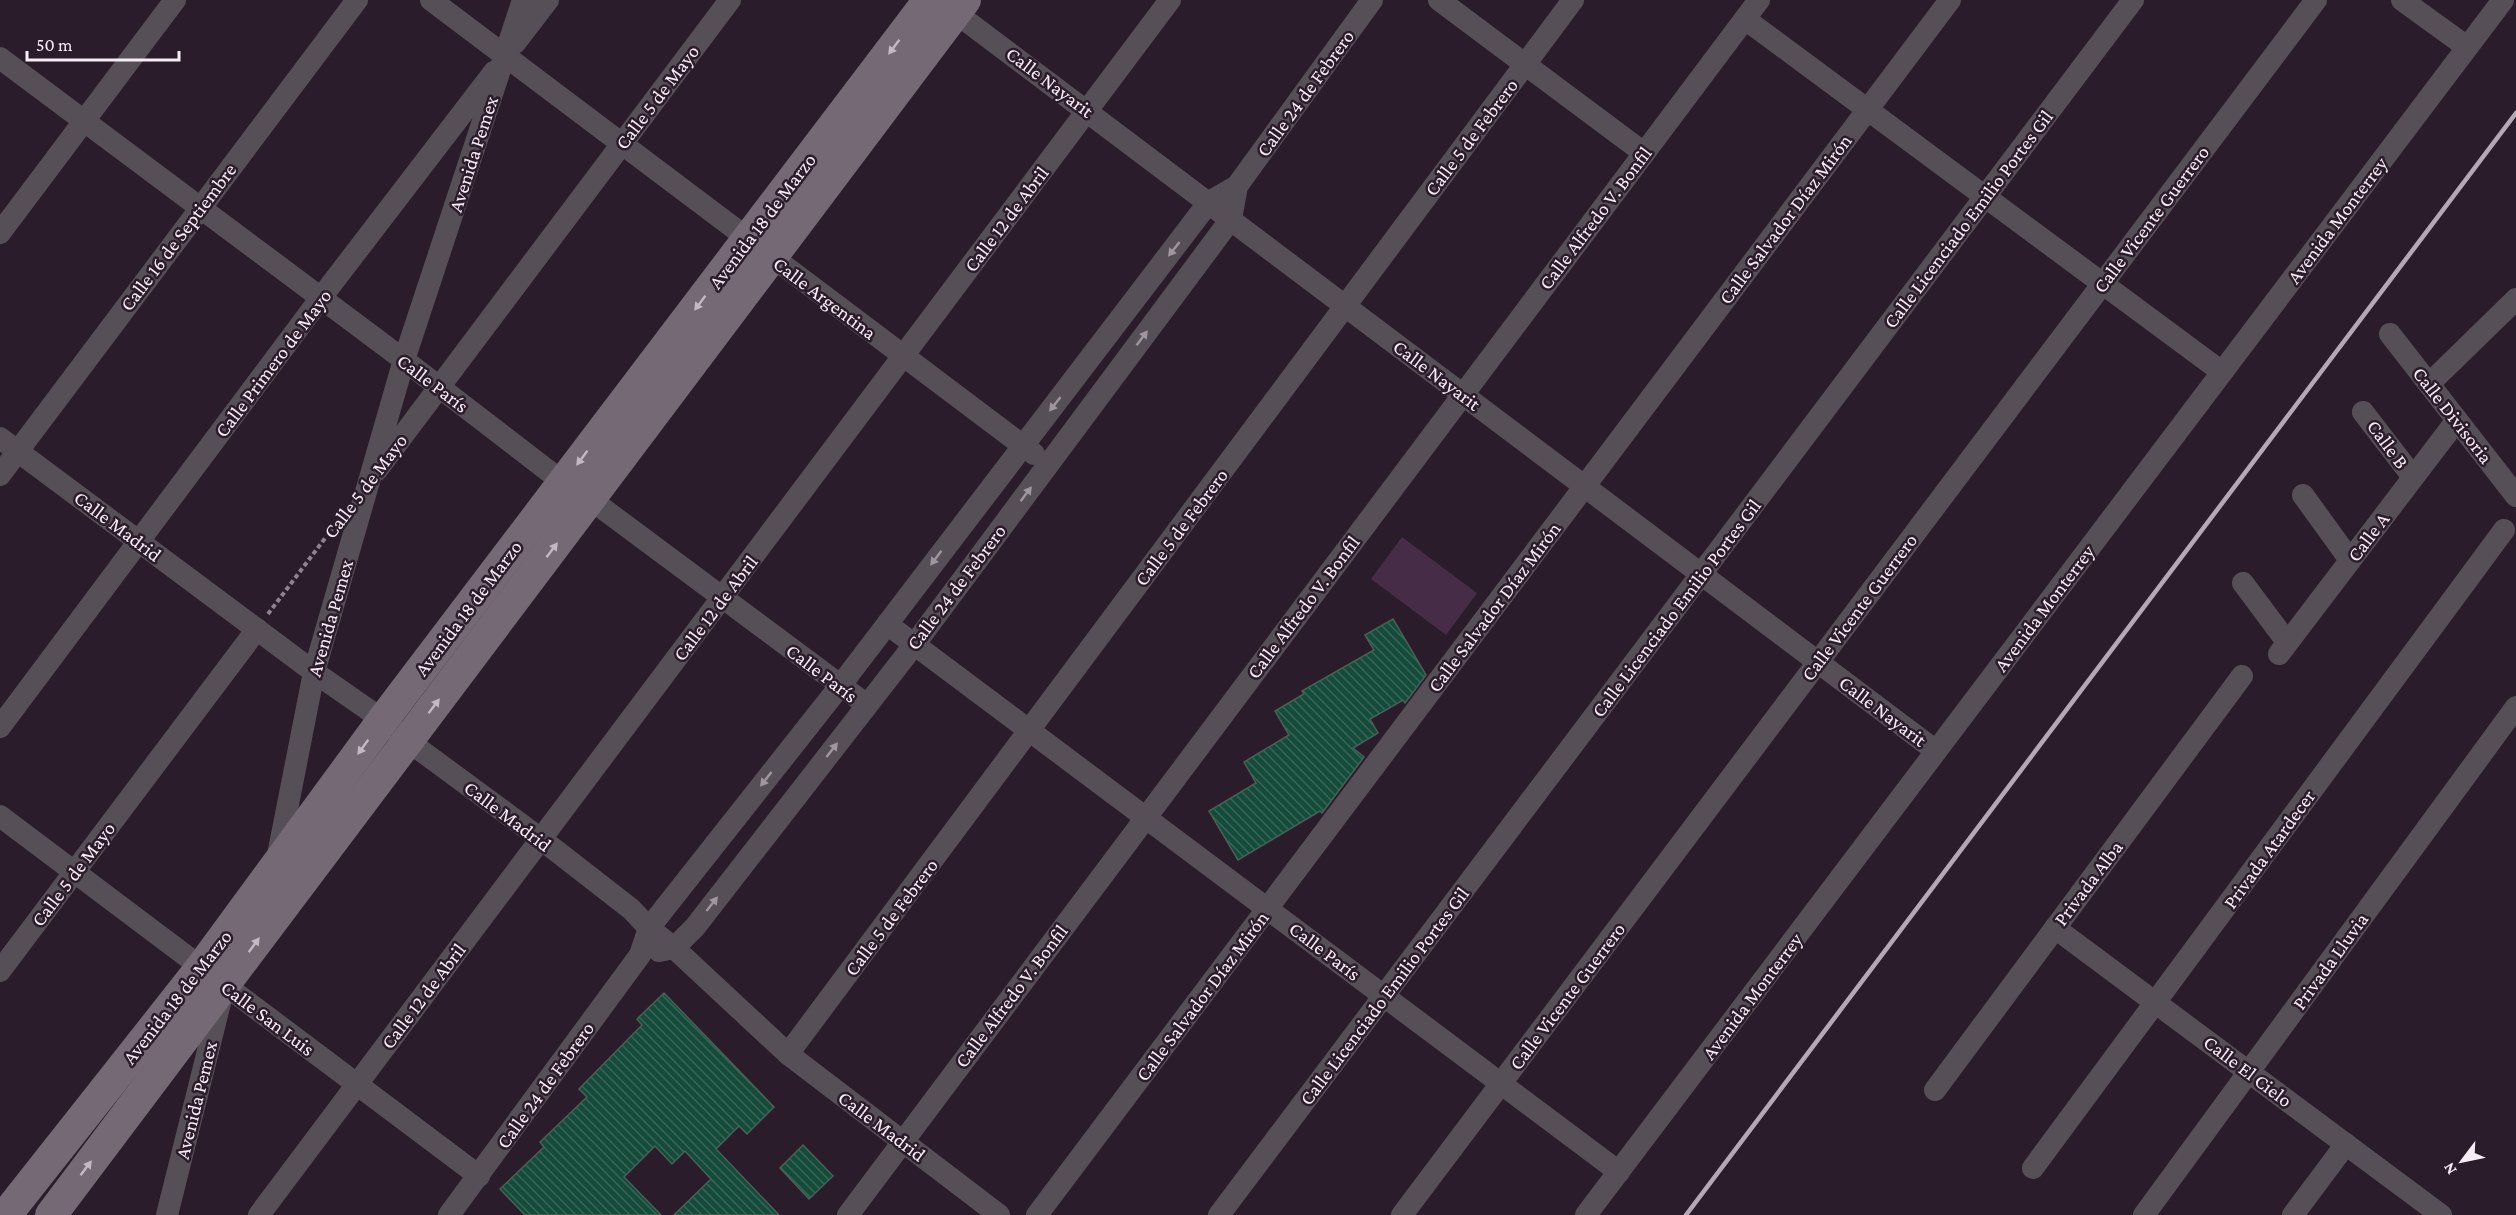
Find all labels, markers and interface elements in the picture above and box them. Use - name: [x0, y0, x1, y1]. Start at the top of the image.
- scale bar: [27, 24, 178, 62]
- street label: Calle 24 de Febrero: [1252, 25, 1358, 161]
- text: 50 m: [36, 35, 73, 55]
- one-way arrow: [888, 38, 900, 54]
- street label: Calle 5 de Mayo: [611, 40, 704, 154]
- street label: Calle Nayarit: [1001, 42, 1098, 123]
- street label: Calle 5 de Febrero: [1420, 74, 1522, 200]
- street label: Avenida Pemex: [444, 93, 502, 215]
- street label: Calle Licenciado Emilio Portes Gil: [1879, 106, 2057, 332]
- street label: Calle Salvador Díaz Mirón: [1714, 130, 1856, 308]
- street label: Calle Vicente Guerrero: [2089, 141, 2213, 297]
- street label: Calle Alfredo V. Bonfil: [1534, 142, 1656, 294]
- street label: Avenida 18 de Marzo: [704, 149, 820, 293]
- street label: Avenida Monterrey: [2282, 152, 2393, 288]
- street label: Calle 16 de Septiembre: [115, 159, 241, 316]
- street label: Calle 12 de Abril: [959, 162, 1053, 276]
- one-way arrow: [1168, 241, 1181, 257]
- street label: Calle Argentina: [769, 252, 881, 345]
- street label: Calle Primero de Mayo: [210, 285, 337, 442]
- one-way arrow: [695, 295, 707, 310]
- one-way arrow: [1136, 331, 1148, 346]
- street label: Calle Nayarit: [1388, 335, 1485, 416]
- street label: Calle París: [393, 349, 473, 417]
- street label: Calle Divisoria: [2408, 362, 2498, 468]
- one-way arrow: [1050, 396, 1062, 411]
- street label: Calle B: [2363, 415, 2413, 473]
- street label: Calle 5 de Mayo: [319, 429, 412, 543]
- one-way arrow: [576, 450, 589, 466]
- street label: Calle 5 de Febrero: [1130, 464, 1232, 590]
- street label: Calle Madrid: [70, 486, 166, 566]
- one-way arrow: [1020, 487, 1032, 503]
- street label: Calle Licenciado Emilio Portes Gil: [1587, 495, 1765, 721]
- street label: Calle A: [2343, 508, 2394, 566]
- street label: Calle Salvador Díaz Mirón: [1423, 518, 1565, 696]
- street label: Calle 24 de Febrero: [902, 520, 1010, 654]
- street label: Calle Vicente Guerrero: [1797, 529, 1921, 685]
- street label: Calle Alfredo V. Bonfil: [1242, 531, 1364, 683]
- street label: Avenida 18 de Marzo: [410, 536, 526, 680]
- street label: Avenida Monterrey: [1989, 540, 2100, 676]
- one-way arrow: [545, 542, 557, 557]
- street label: Calle 12 de Abril: [668, 551, 762, 665]
- one-way arrow: [931, 551, 943, 566]
- street label: Avenida Pemex: [303, 556, 357, 679]
- street label: Calle París: [782, 639, 862, 707]
- street label: Calle Nayarit: [1834, 671, 1931, 752]
- one-way arrow: [428, 698, 440, 713]
- one-way arrow: [357, 739, 369, 755]
- one-way arrow: [825, 742, 838, 758]
- one-way arrow: [761, 772, 773, 787]
- street label: Calle Madrid: [460, 776, 556, 856]
- street label: Privada Atardecer: [2219, 785, 2319, 913]
- street label: Calle 5 de Mayo: [27, 817, 120, 931]
- street label: Privada Alba: [2049, 836, 2127, 930]
- street label: Calle 5 de Febrero: [840, 854, 942, 980]
- street label: Calle Licenciado Emilio Portes Gil: [1295, 883, 1473, 1109]
- one-way arrow: [706, 897, 718, 912]
- street label: Calle Salvador Díaz Mirón: [1131, 907, 1273, 1085]
- street label: Privada Lluvia: [2288, 908, 2372, 1014]
- street label: Calle París: [1285, 917, 1365, 985]
- street label: Calle Vicente Guerrero: [1505, 918, 1629, 1074]
- street label: Calle Alfredo V. Bonfil: [950, 920, 1072, 1072]
- street label: Avenida 18 de Marzo: [118, 926, 236, 1068]
- street label: Avenida Monterrey: [1697, 928, 1808, 1064]
- one-way arrow: [248, 938, 260, 954]
- street label: Calle 12 de Abril: [376, 939, 470, 1053]
- street label: Calle San Luis: [217, 976, 319, 1060]
- street label: Calle 24 de Febrero: [492, 1017, 598, 1153]
- street label: Calle El Cielo: [2200, 1031, 2297, 1111]
- street label: Avenida Pemex: [171, 1038, 221, 1161]
- street label: Calle Madrid: [834, 1086, 930, 1166]
- north arrow: [2432, 1131, 2492, 1191]
- text: N: [2440, 1159, 2460, 1178]
- one-way arrow: [80, 1161, 92, 1176]

